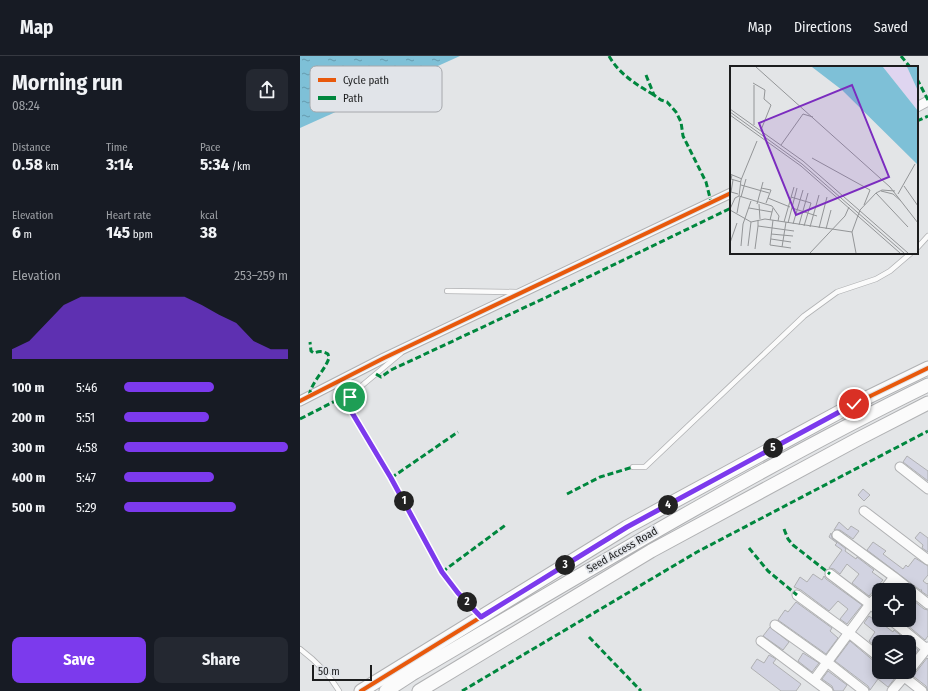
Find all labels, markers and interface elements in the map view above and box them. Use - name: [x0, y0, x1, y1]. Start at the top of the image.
- text: Map: [20, 16, 53, 39]
- text: Map: [748, 19, 772, 36]
- text: Directions: [794, 19, 852, 36]
- text: Saved: [874, 19, 908, 36]
- legend: [310, 66, 442, 112]
- inset map: [730, 66, 918, 254]
- text: Morning run: [12, 69, 123, 96]
- button: share: [246, 69, 288, 111]
- text: Cycle path: [343, 74, 389, 87]
- text: Path: [343, 92, 363, 105]
- text: 08:24: [12, 98, 40, 113]
- text: Distance: [12, 141, 51, 154]
- text: Time: [106, 141, 128, 154]
- text: Pace: [200, 141, 221, 154]
- text: 0.58: [12, 154, 43, 175]
- text: 3:14: [106, 154, 133, 175]
- text: 5:34: [200, 154, 229, 175]
- text: km: [43, 160, 59, 173]
- text: /km: [229, 160, 251, 173]
- text: Elevation: [12, 209, 53, 222]
- text: Heart rate: [106, 209, 151, 222]
- text: kcal: [200, 209, 218, 222]
- text: 6: [12, 222, 21, 243]
- text: 145: [106, 222, 130, 243]
- text: 38: [200, 222, 217, 243]
- text: m: [21, 228, 32, 241]
- text: bpm: [130, 228, 153, 241]
- text: Elevation: [12, 268, 61, 283]
- text: 253–259 m: [234, 268, 288, 283]
- text: 100 m: [12, 380, 44, 395]
- text: 5:46: [76, 380, 97, 395]
- pin: [333, 380, 367, 414]
- icon: arrive: [339, 386, 361, 408]
- pin: [837, 387, 871, 421]
- icon: check: [843, 393, 865, 415]
- text: 200 m: [12, 410, 45, 425]
- text: 5:51: [76, 410, 95, 425]
- pin: 5: [763, 438, 783, 458]
- text: 300 m: [12, 440, 45, 455]
- text: 4:58: [76, 440, 98, 455]
- text: 5: [770, 441, 776, 454]
- text: 400 m: [12, 470, 46, 485]
- text: 5:47: [76, 470, 96, 485]
- pin: 1: [394, 491, 414, 511]
- text: 1: [402, 494, 406, 507]
- pin: 4: [658, 495, 678, 515]
- text: 4: [665, 498, 671, 511]
- text: 500 m: [12, 500, 45, 515]
- text: 5:29: [76, 500, 97, 515]
- street label: Seed Access Road: [584, 524, 660, 576]
- pin: 3: [555, 555, 575, 575]
- text: 3: [562, 558, 568, 571]
- map controls: [872, 583, 916, 679]
- button: locate: [872, 583, 916, 627]
- pin: 2: [457, 592, 477, 612]
- text: 2: [464, 595, 470, 608]
- button: layers: [872, 635, 916, 679]
- button: Save: [12, 637, 146, 683]
- button: Share: [154, 637, 288, 683]
- scale bar: [312, 663, 372, 682]
- text: 50 m: [318, 665, 340, 678]

